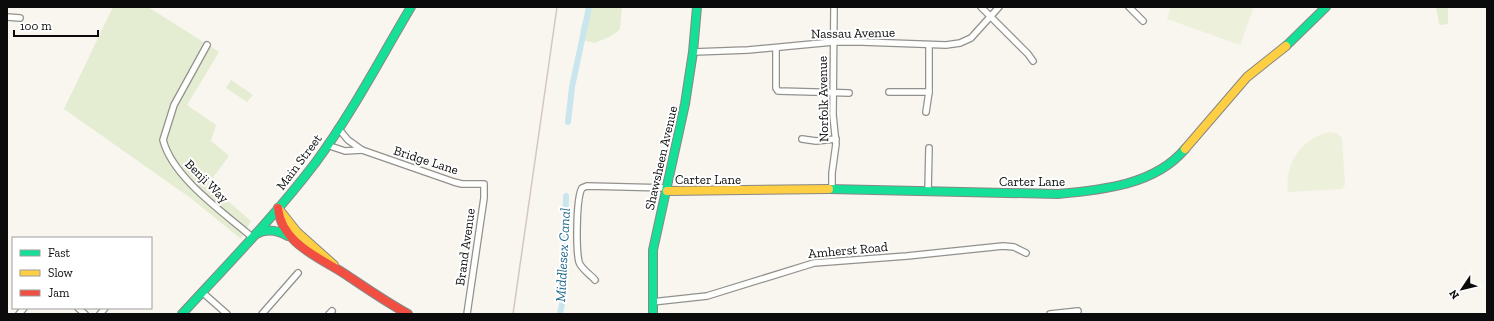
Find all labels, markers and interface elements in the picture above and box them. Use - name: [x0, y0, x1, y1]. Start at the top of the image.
- scale bar: [14, 12, 98, 38]
- text: 100 m: [20, 19, 52, 33]
- street label: Nassau Avenue: [811, 25, 895, 41]
- street label: Norfolk Avenue: [815, 56, 831, 142]
- street label: Shawsheen Avenue: [642, 104, 680, 212]
- street label: Main Street: [273, 131, 325, 193]
- street label: Bridge Lane: [392, 142, 460, 178]
- street label: Benji Way: [182, 156, 232, 207]
- street label: Carter Lane: [675, 172, 741, 187]
- street label: Carter Lane: [999, 174, 1065, 189]
- street label: Brand Avenue: [452, 207, 478, 287]
- water label: Middlesex Canal: [552, 207, 574, 303]
- legend: [12, 237, 152, 309]
- street label: Amherst Road: [808, 239, 888, 261]
- text: Fast: [48, 246, 71, 260]
- text: Slow: [48, 266, 74, 280]
- north arrow: [1442, 269, 1482, 309]
- text: Jam: [48, 286, 70, 300]
- text: N: [1446, 287, 1462, 302]

